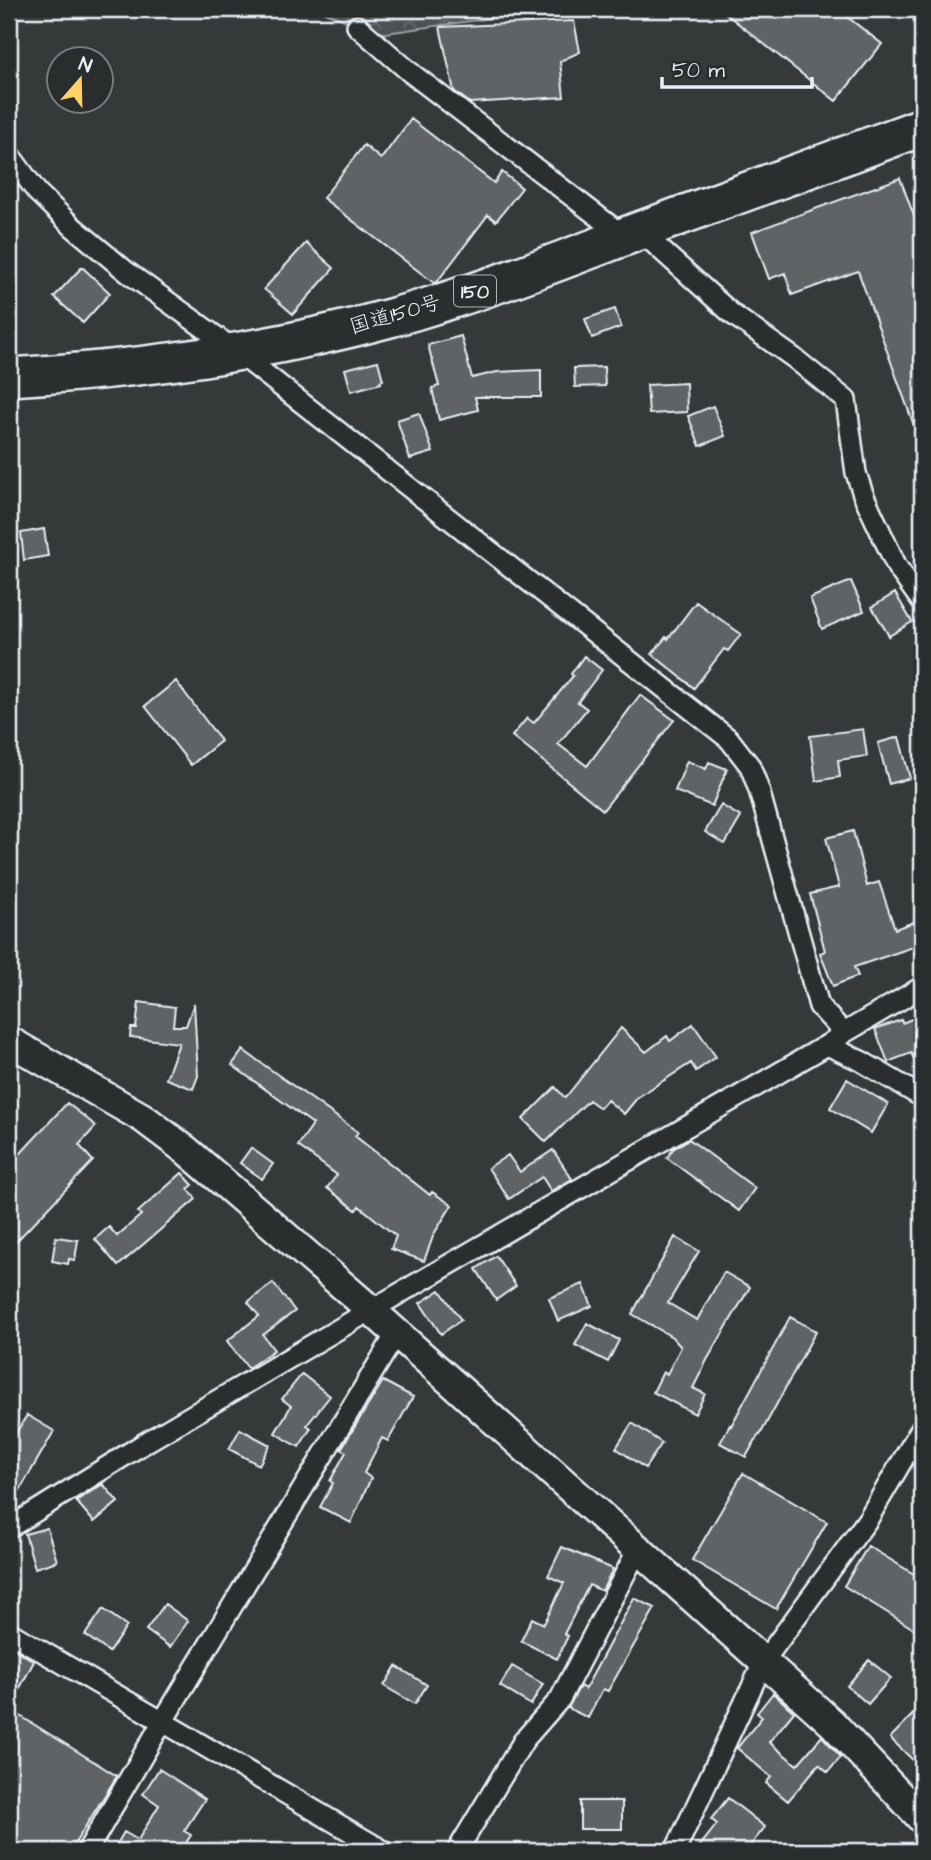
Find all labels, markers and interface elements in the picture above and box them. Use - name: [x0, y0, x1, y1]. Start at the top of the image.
- north arrow: [46, 46, 116, 116]
- scale bar: [662, 46, 812, 90]
- text: N: [75, 51, 96, 80]
- text: 50 m: [672, 56, 726, 85]
- road number: 150: [454, 276, 496, 306]
- street label: 国道150号: [346, 288, 444, 341]

